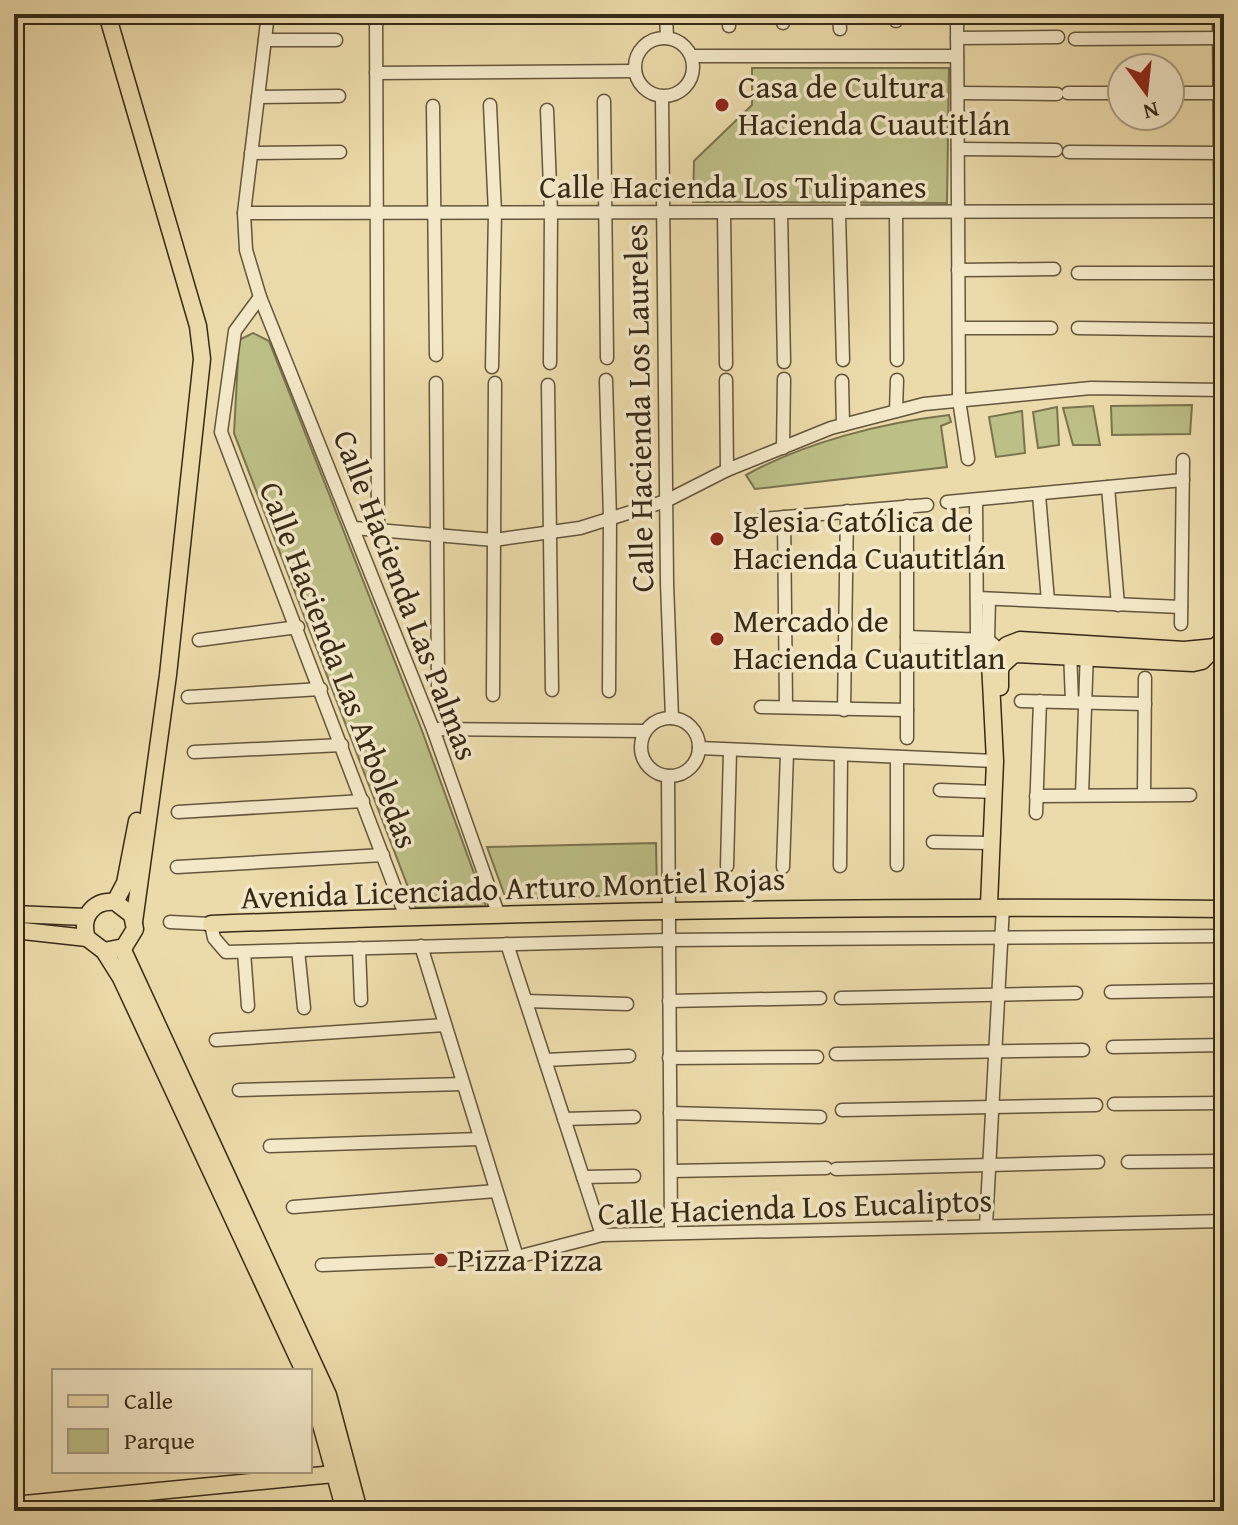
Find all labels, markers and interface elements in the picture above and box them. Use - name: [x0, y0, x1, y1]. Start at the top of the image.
- north arrow: [1106, 52, 1186, 132]
- place label: Casa de Cultura Hacienda Cuautitlán: [738, 63, 1011, 147]
- text: N: [1140, 94, 1162, 129]
- marker: Casa de Cultura Hacienda Cuautitlán: [713, 96, 731, 114]
- street label: Calle Hacienda Los Tulipanes: [539, 163, 927, 210]
- street label: Calle Hacienda Los Laureles: [612, 223, 665, 593]
- street label: Calle Hacienda Las Palmas: [322, 423, 491, 767]
- street label: Calle Hacienda Las Arboledas: [248, 475, 431, 855]
- place label: Iglesia Católica de Hacienda Cuautitlán: [733, 497, 1006, 581]
- marker: Iglesia Católica de Hacienda Cuautitlán: [708, 530, 726, 548]
- place label: Mercado de Hacienda Cuautitlan: [733, 597, 1006, 681]
- marker: Mercado de Hacienda Cuautitlan: [708, 630, 726, 648]
- street label: Avenida Licenciado Arturo Montiel Rojas: [240, 855, 786, 920]
- street label: Calle Hacienda Los Eucaliptos: [597, 1176, 993, 1237]
- place label: Pizza Pizza: [457, 1236, 603, 1283]
- marker: Pizza Pizza: [432, 1251, 450, 1269]
- legend: [52, 1369, 312, 1473]
- text: Calle: [124, 1383, 173, 1418]
- text: Parque: [124, 1423, 195, 1458]

